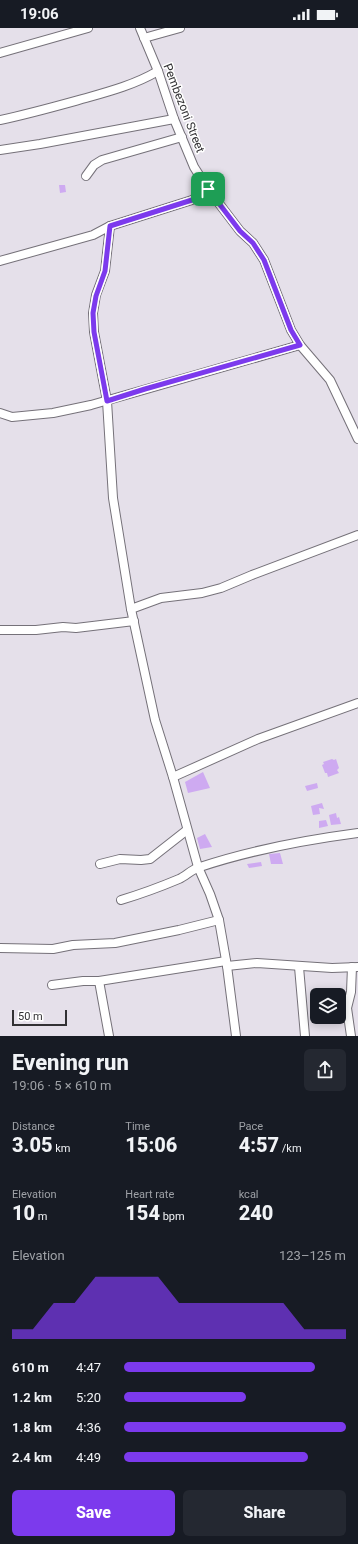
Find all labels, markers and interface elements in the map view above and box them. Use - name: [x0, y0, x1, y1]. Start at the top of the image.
- text: 19:06: [20, 5, 59, 23]
- street label: Pembezoni Street: [161, 61, 207, 155]
- pin: [191, 172, 225, 206]
- icon: arrive: [197, 178, 219, 200]
- map controls: [310, 988, 346, 1024]
- button: layers: [310, 988, 346, 1024]
- scale bar: [12, 1008, 67, 1027]
- text: 50 m: [18, 1010, 43, 1023]
- button: share: [304, 1049, 346, 1091]
- text: Evening run: [12, 1050, 129, 1075]
- text: 19:06 · 5 × 610 m: [12, 1078, 111, 1093]
- text: Distance: [12, 1120, 55, 1133]
- text: Time: [125, 1120, 150, 1133]
- text: Pace: [239, 1120, 263, 1133]
- text: 3.05: [12, 1133, 53, 1157]
- text: 15:06: [125, 1133, 177, 1157]
- text: 4:57: [239, 1133, 279, 1157]
- text: km: [53, 1142, 70, 1155]
- text: /km: [279, 1142, 302, 1155]
- text: Elevation: [12, 1188, 57, 1201]
- text: Heart rate: [125, 1188, 174, 1201]
- text: kcal: [239, 1188, 259, 1201]
- text: 10: [12, 1201, 35, 1225]
- text: 154: [125, 1201, 160, 1225]
- text: 240: [239, 1201, 273, 1225]
- text: m: [35, 1210, 47, 1223]
- text: bpm: [160, 1210, 185, 1223]
- text: Elevation: [12, 1248, 65, 1263]
- text: 123–125 m: [279, 1248, 346, 1263]
- text: 610 m: [12, 1360, 49, 1375]
- text: 4:47: [76, 1360, 101, 1375]
- text: 1.2 km: [12, 1390, 52, 1405]
- text: 5:20: [76, 1390, 101, 1405]
- text: 1.8 km: [12, 1420, 52, 1435]
- text: 4:36: [76, 1420, 101, 1435]
- text: 2.4 km: [12, 1450, 52, 1465]
- text: 4:49: [76, 1450, 101, 1465]
- button: Save: [12, 1490, 175, 1536]
- button: Share: [183, 1490, 346, 1536]

